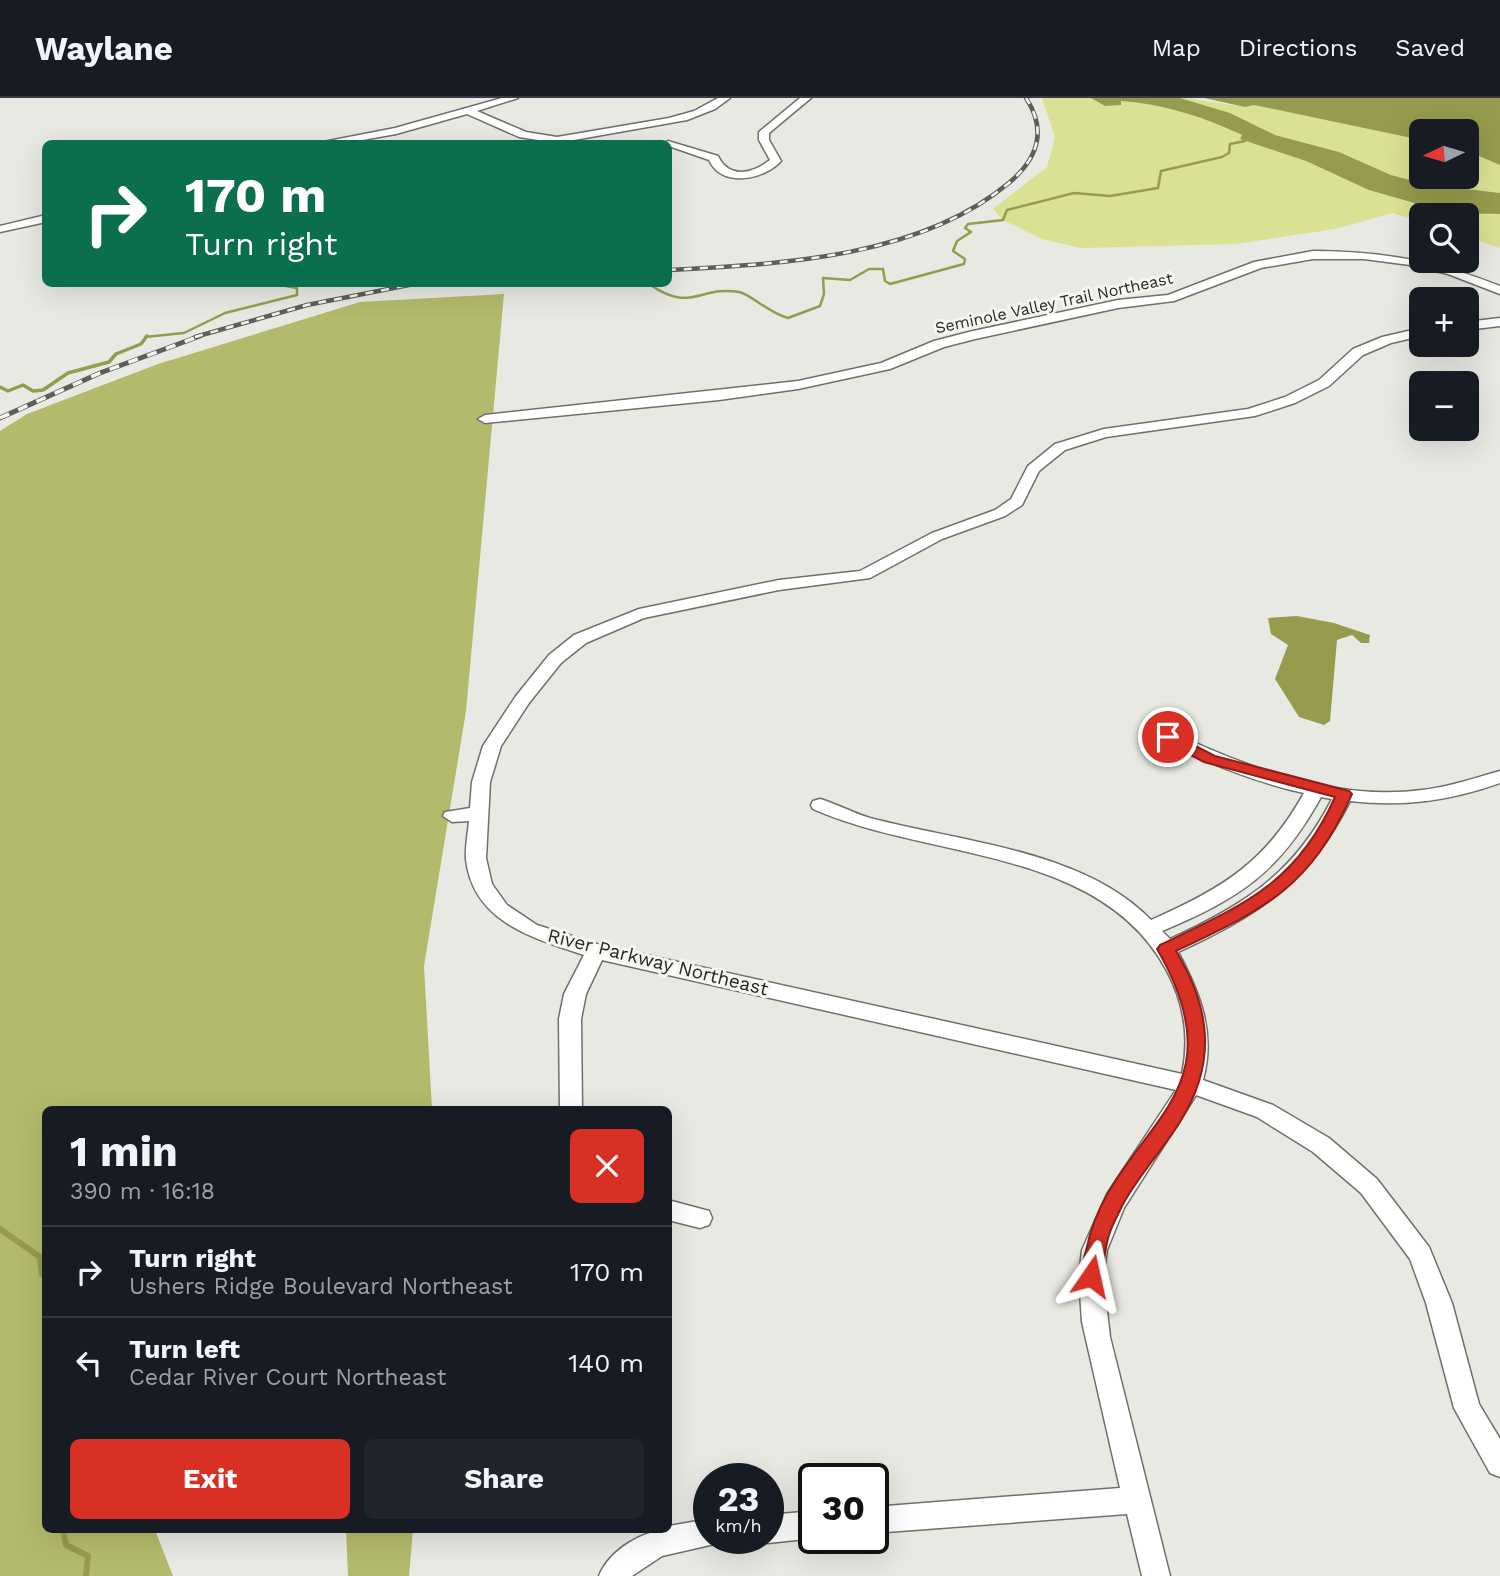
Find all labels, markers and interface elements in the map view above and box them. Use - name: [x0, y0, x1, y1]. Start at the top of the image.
- text: Waylane: [35, 29, 173, 68]
- text: Map: [1152, 34, 1201, 62]
- text: Directions: [1239, 34, 1357, 62]
- text: Saved: [1395, 34, 1465, 62]
- north arrow: [1409, 119, 1479, 189]
- map controls: [1409, 119, 1479, 441]
- text: 170 m: [185, 166, 326, 224]
- icon: right: [70, 168, 161, 259]
- button: search: [1409, 203, 1479, 273]
- text: Turn right: [185, 225, 337, 263]
- street label: Seminole Valley Trail Northeast: [933, 268, 1175, 338]
- button: +: [1409, 287, 1479, 357]
- button: −: [1409, 371, 1479, 441]
- pin: [1138, 707, 1198, 767]
- icon: arrive: [1149, 718, 1187, 756]
- street label: River Parkway Northeast: [545, 923, 771, 1001]
- text: 1 min: [70, 1127, 178, 1176]
- button: close: [570, 1129, 644, 1203]
- text: 390 m · 16:18: [70, 1178, 215, 1205]
- position arrow: [1054, 1239, 1128, 1313]
- text: Turn right: [129, 1243, 256, 1273]
- icon: right: [70, 1253, 108, 1291]
- text: 170 m: [570, 1257, 644, 1287]
- text: Ushers Ridge Boulevard Northeast: [129, 1273, 513, 1300]
- text: Turn left: [129, 1334, 240, 1364]
- icon: left: [70, 1344, 108, 1382]
- text: 140 m: [568, 1348, 644, 1378]
- text: Cedar River Court Northeast: [129, 1364, 446, 1391]
- button: Exit: [70, 1439, 350, 1519]
- button: Share: [364, 1439, 644, 1519]
- speed limit sign: 30: [798, 1463, 889, 1554]
- text: 23: [718, 1478, 759, 1520]
- text: km/h: [715, 1515, 762, 1536]

